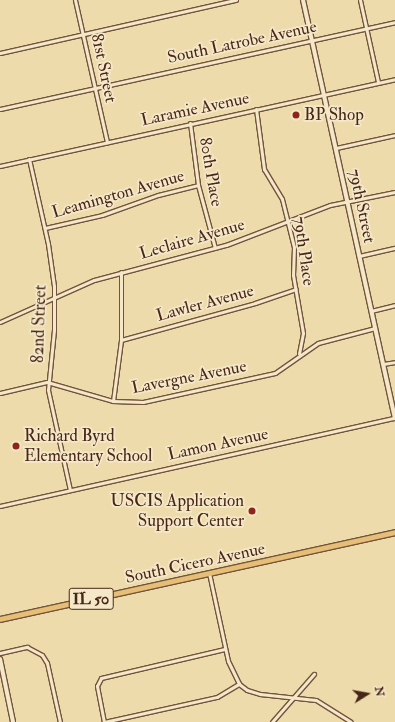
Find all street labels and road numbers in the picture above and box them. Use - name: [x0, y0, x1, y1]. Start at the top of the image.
- street label: South Latrobe Avenue: [166, 16, 318, 68]
- street label: 81st Street: [87, 32, 121, 104]
- street label: Laramie Avenue: [139, 88, 251, 130]
- street label: 80th Place: [195, 136, 227, 208]
- street label: Leamington Avenue: [50, 165, 186, 223]
- street label: 79th Street: [344, 167, 380, 245]
- street label: Leclaire Avenue: [137, 214, 247, 264]
- street label: 79th Place: [289, 215, 319, 287]
- street label: Lawler Avenue: [154, 280, 256, 326]
- street label: 82nd Street: [27, 285, 51, 363]
- street label: Lavergne Avenue: [130, 356, 248, 398]
- street label: Lamon Avenue: [166, 423, 270, 465]
- street label: South Cicero Avenue: [123, 538, 267, 588]
- road number: IL 50: [68, 585, 114, 613]

